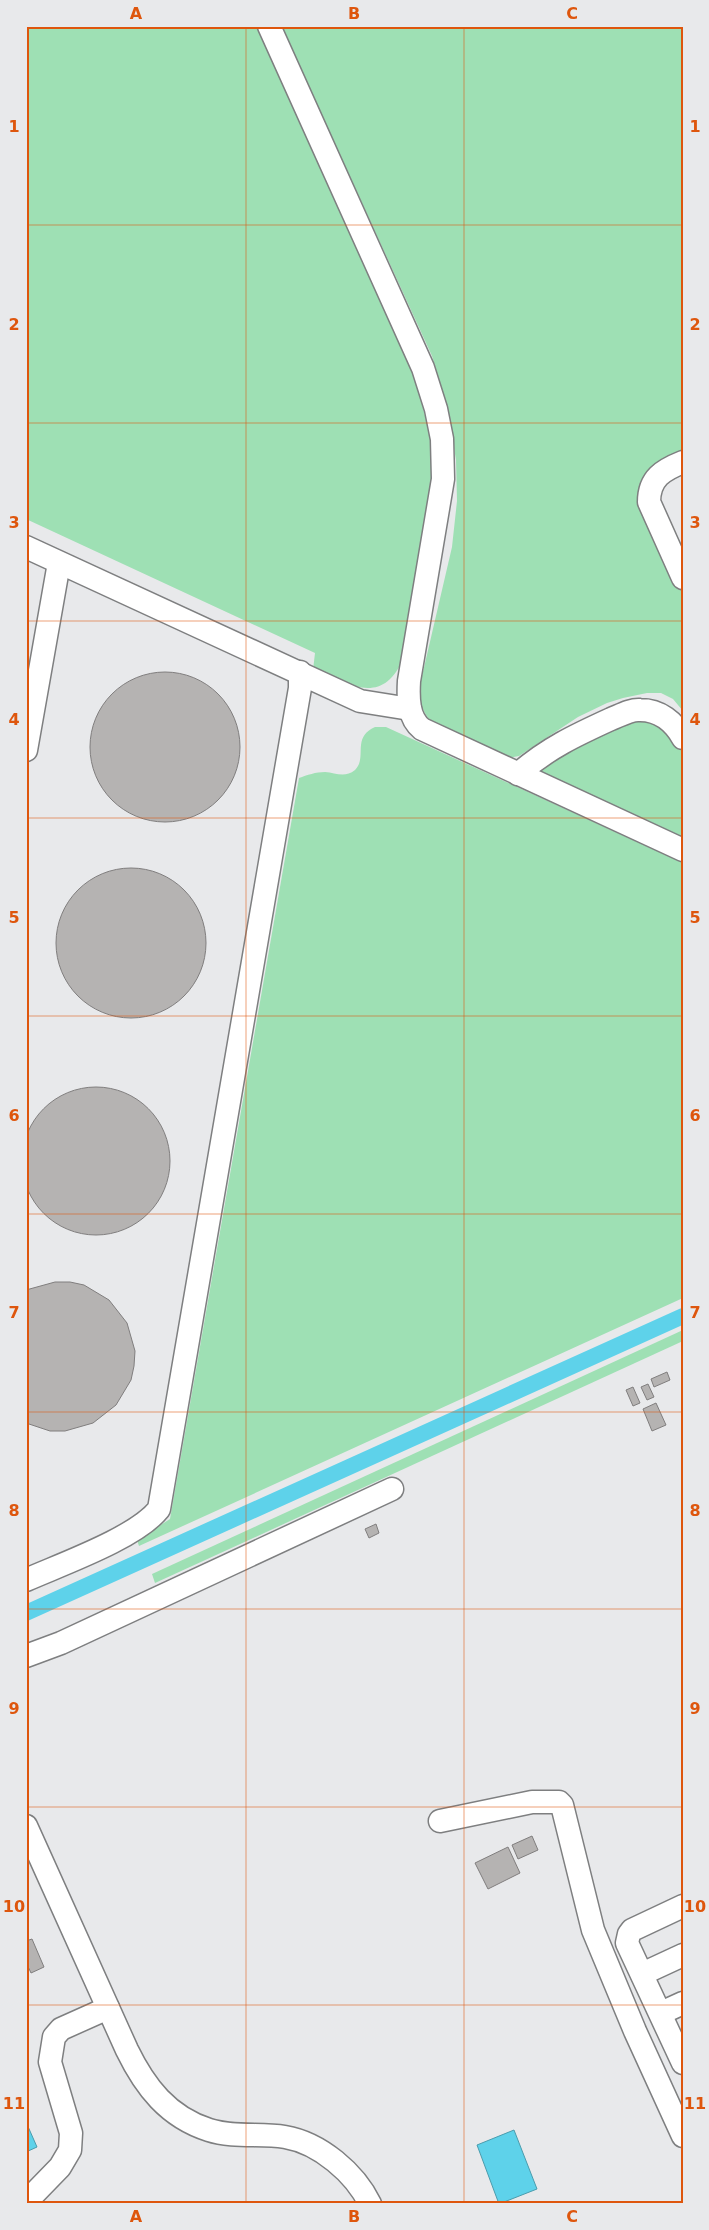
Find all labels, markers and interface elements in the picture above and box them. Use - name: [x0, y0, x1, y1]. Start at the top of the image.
- text: A: [130, 4, 143, 23]
- text: B: [348, 4, 360, 23]
- text: C: [566, 4, 578, 23]
- text: 1: [8, 117, 20, 136]
- text: 1: [689, 117, 701, 136]
- text: 2: [8, 315, 20, 334]
- text: 2: [689, 315, 701, 334]
- text: 3: [8, 513, 20, 532]
- text: 3: [689, 513, 701, 532]
- text: 4: [8, 710, 20, 729]
- text: 4: [689, 710, 701, 729]
- text: 5: [8, 908, 20, 927]
- text: 5: [689, 908, 701, 927]
- text: 6: [8, 1106, 20, 1125]
- text: 6: [689, 1106, 701, 1125]
- text: 7: [8, 1303, 20, 1322]
- text: 7: [689, 1303, 701, 1322]
- text: 8: [8, 1501, 20, 1520]
- text: 8: [689, 1501, 701, 1520]
- text: 9: [8, 1699, 20, 1718]
- text: 9: [689, 1699, 701, 1718]
- text: 10: [3, 1897, 25, 1916]
- text: 10: [684, 1897, 706, 1916]
- text: 11: [3, 2094, 25, 2113]
- text: 11: [684, 2094, 706, 2113]
- text: A: [130, 2207, 143, 2226]
- text: B: [348, 2207, 360, 2226]
- text: C: [566, 2207, 578, 2226]

